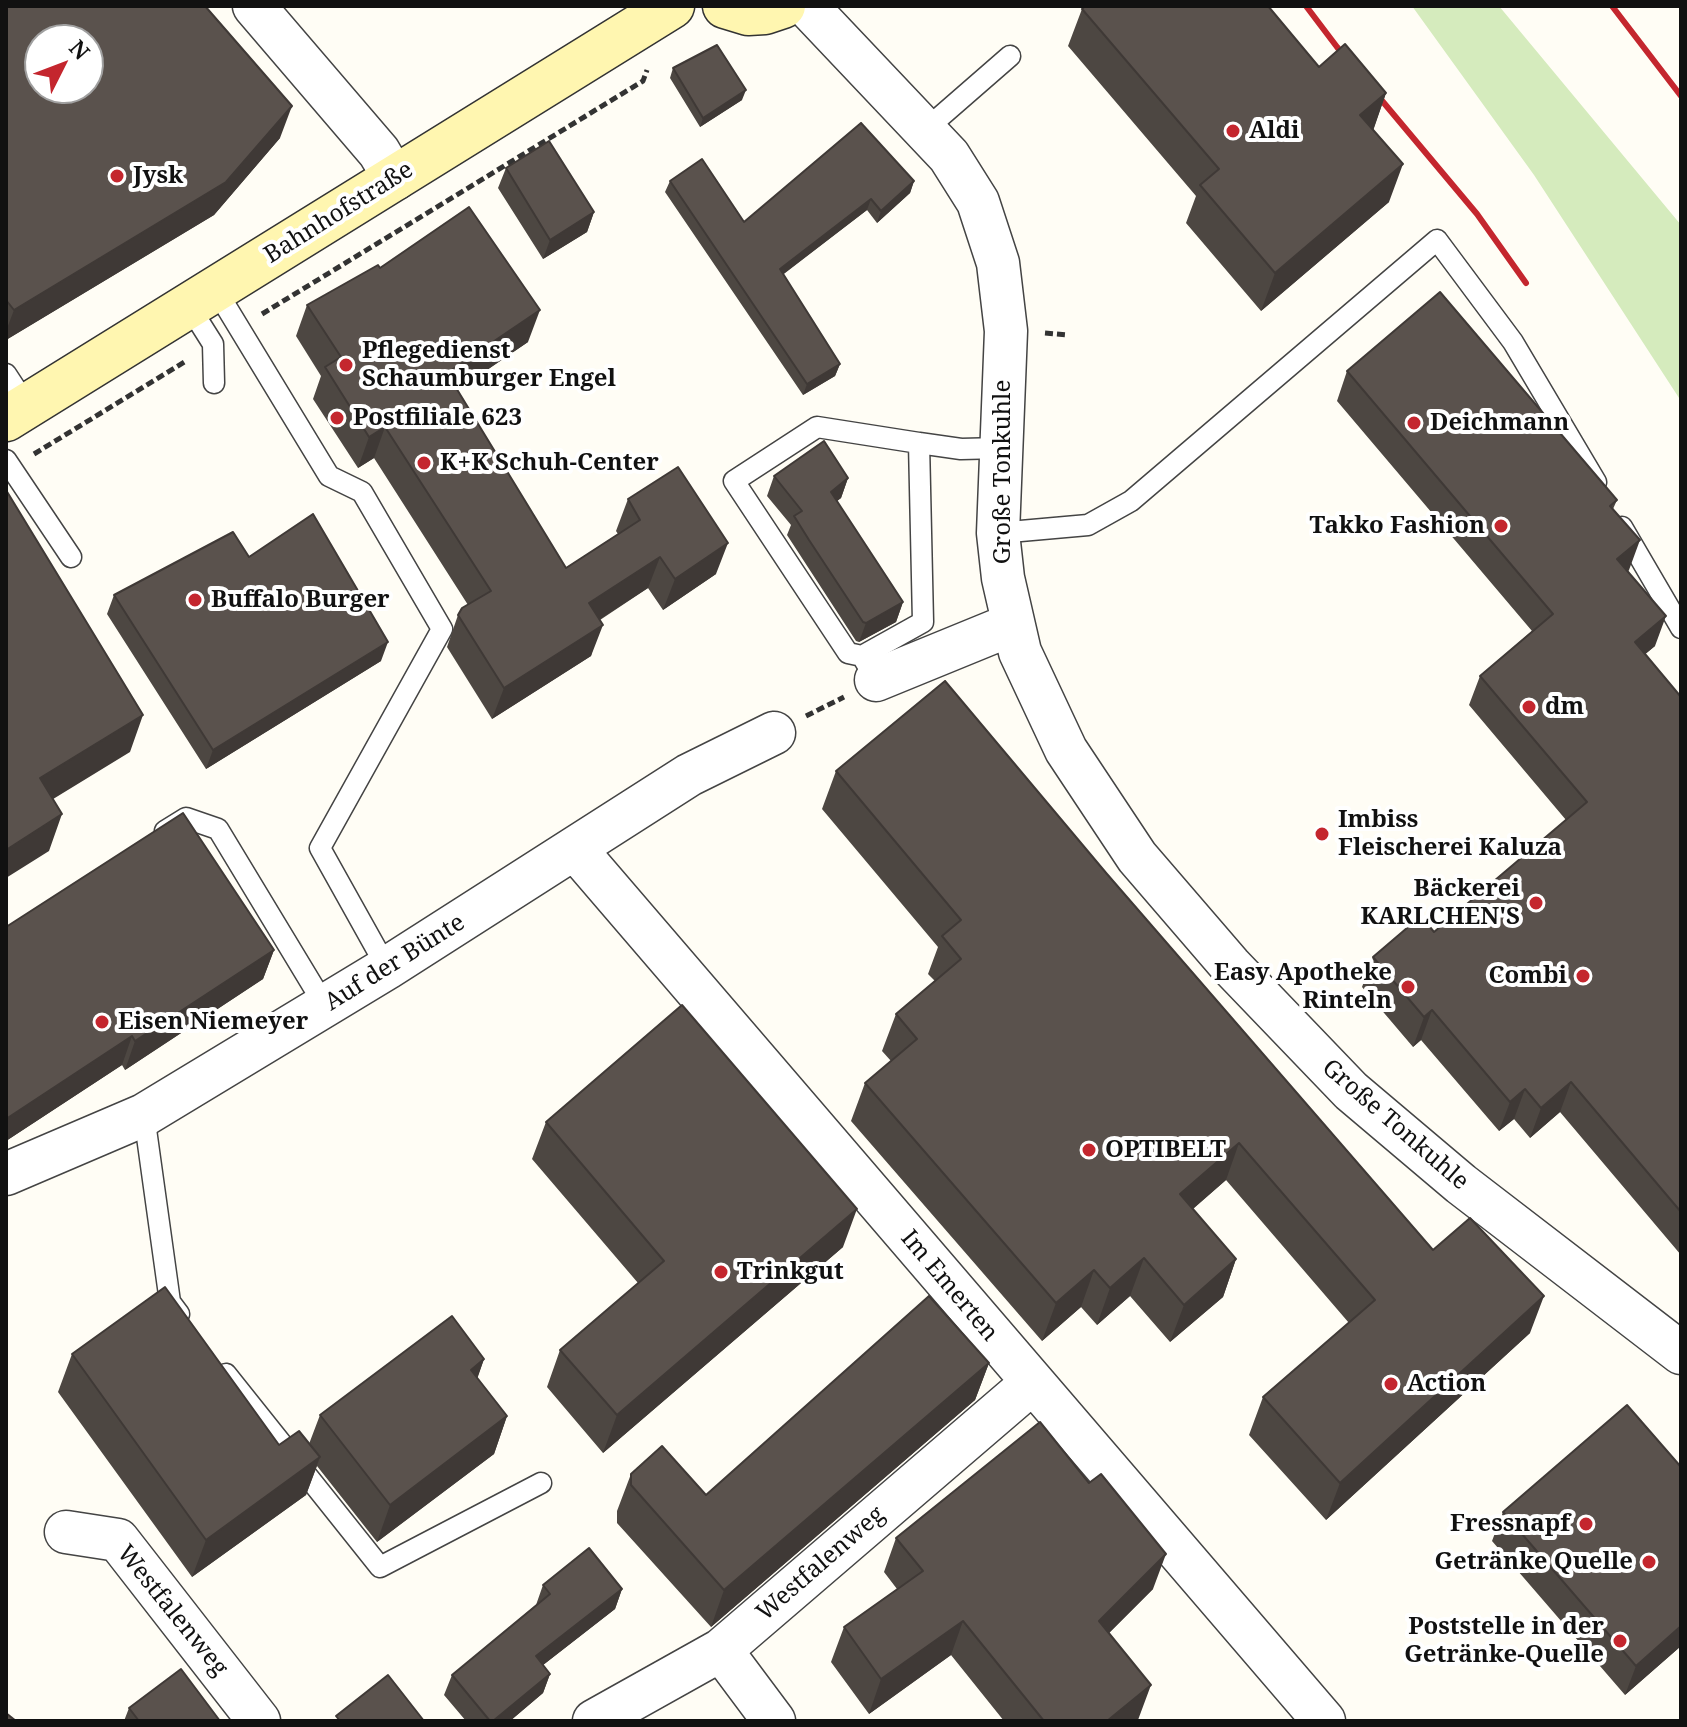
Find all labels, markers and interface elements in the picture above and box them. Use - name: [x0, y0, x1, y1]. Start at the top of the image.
- north arrow: [24, 24, 104, 104]
- text: N: [63, 33, 97, 66]
- place label: Aldi: [1249, 117, 1300, 145]
- marker: Aldi: [1224, 122, 1242, 140]
- street label: Bahnhofstraße: [259, 156, 419, 270]
- place label: Jysk: [133, 162, 183, 190]
- marker: Jysk: [108, 167, 126, 185]
- place label: Pflegedienst Schaumburger Engel: [362, 337, 616, 393]
- marker: Pflegedienst Schaumburger Engel: [337, 356, 355, 374]
- street label: Große Tonkuhle: [989, 380, 1017, 564]
- place label: Postfiliale 623: [353, 404, 522, 432]
- marker: Postfiliale 623: [328, 409, 346, 427]
- place label: Deichmann: [1430, 409, 1569, 437]
- marker: Deichmann: [1405, 414, 1423, 432]
- place label: K+K Schuh-Center: [440, 449, 659, 477]
- marker: K+K Schuh-Center: [415, 454, 433, 472]
- place label: Takko Fashion: [1309, 512, 1485, 540]
- marker: Takko Fashion: [1492, 517, 1510, 535]
- place label: Buffalo Burger: [211, 586, 390, 614]
- marker: Buffalo Burger: [186, 591, 204, 609]
- place label: dm: [1545, 693, 1584, 721]
- marker: dm: [1520, 698, 1538, 716]
- place label: Imbiss Fleischerei Kaluza: [1338, 806, 1562, 862]
- marker: Imbiss Fleischerei Kaluza: [1313, 825, 1331, 843]
- place label: Bäckerei KARLCHEN'S: [1360, 875, 1520, 931]
- marker: Bäckerei KARLCHEN'S: [1527, 894, 1545, 912]
- street label: Auf der Bünte: [320, 909, 470, 1017]
- place label: Easy Apotheke Rinteln: [1214, 959, 1392, 1015]
- place label: Combi: [1489, 962, 1567, 990]
- marker: Combi: [1574, 967, 1592, 985]
- marker: Easy Apotheke Rinteln: [1399, 978, 1417, 996]
- place label: Eisen Niemeyer: [118, 1008, 308, 1036]
- marker: Eisen Niemeyer: [93, 1013, 111, 1031]
- street label: Große Tonkuhle: [1316, 1054, 1474, 1196]
- place label: OPTIBELT: [1105, 1136, 1226, 1164]
- marker: OPTIBELT: [1080, 1141, 1098, 1159]
- street label: Im Emerten: [894, 1225, 1004, 1347]
- place label: Trinkgut: [737, 1258, 844, 1286]
- marker: Trinkgut: [712, 1263, 730, 1281]
- place label: Action: [1407, 1370, 1486, 1398]
- marker: Action: [1382, 1375, 1400, 1393]
- street label: Westfalenweg: [751, 1501, 891, 1627]
- place label: Fressnapf: [1450, 1510, 1570, 1538]
- marker: Fressnapf: [1577, 1515, 1595, 1533]
- street label: Westfalenweg: [110, 1540, 234, 1682]
- place label: Getränke Quelle: [1435, 1548, 1633, 1576]
- marker: Getränke Quelle: [1640, 1553, 1658, 1571]
- place label: Poststelle in der Getränke-Quelle: [1404, 1613, 1604, 1669]
- marker: Poststelle in der Getränke-Quelle: [1611, 1632, 1629, 1650]

